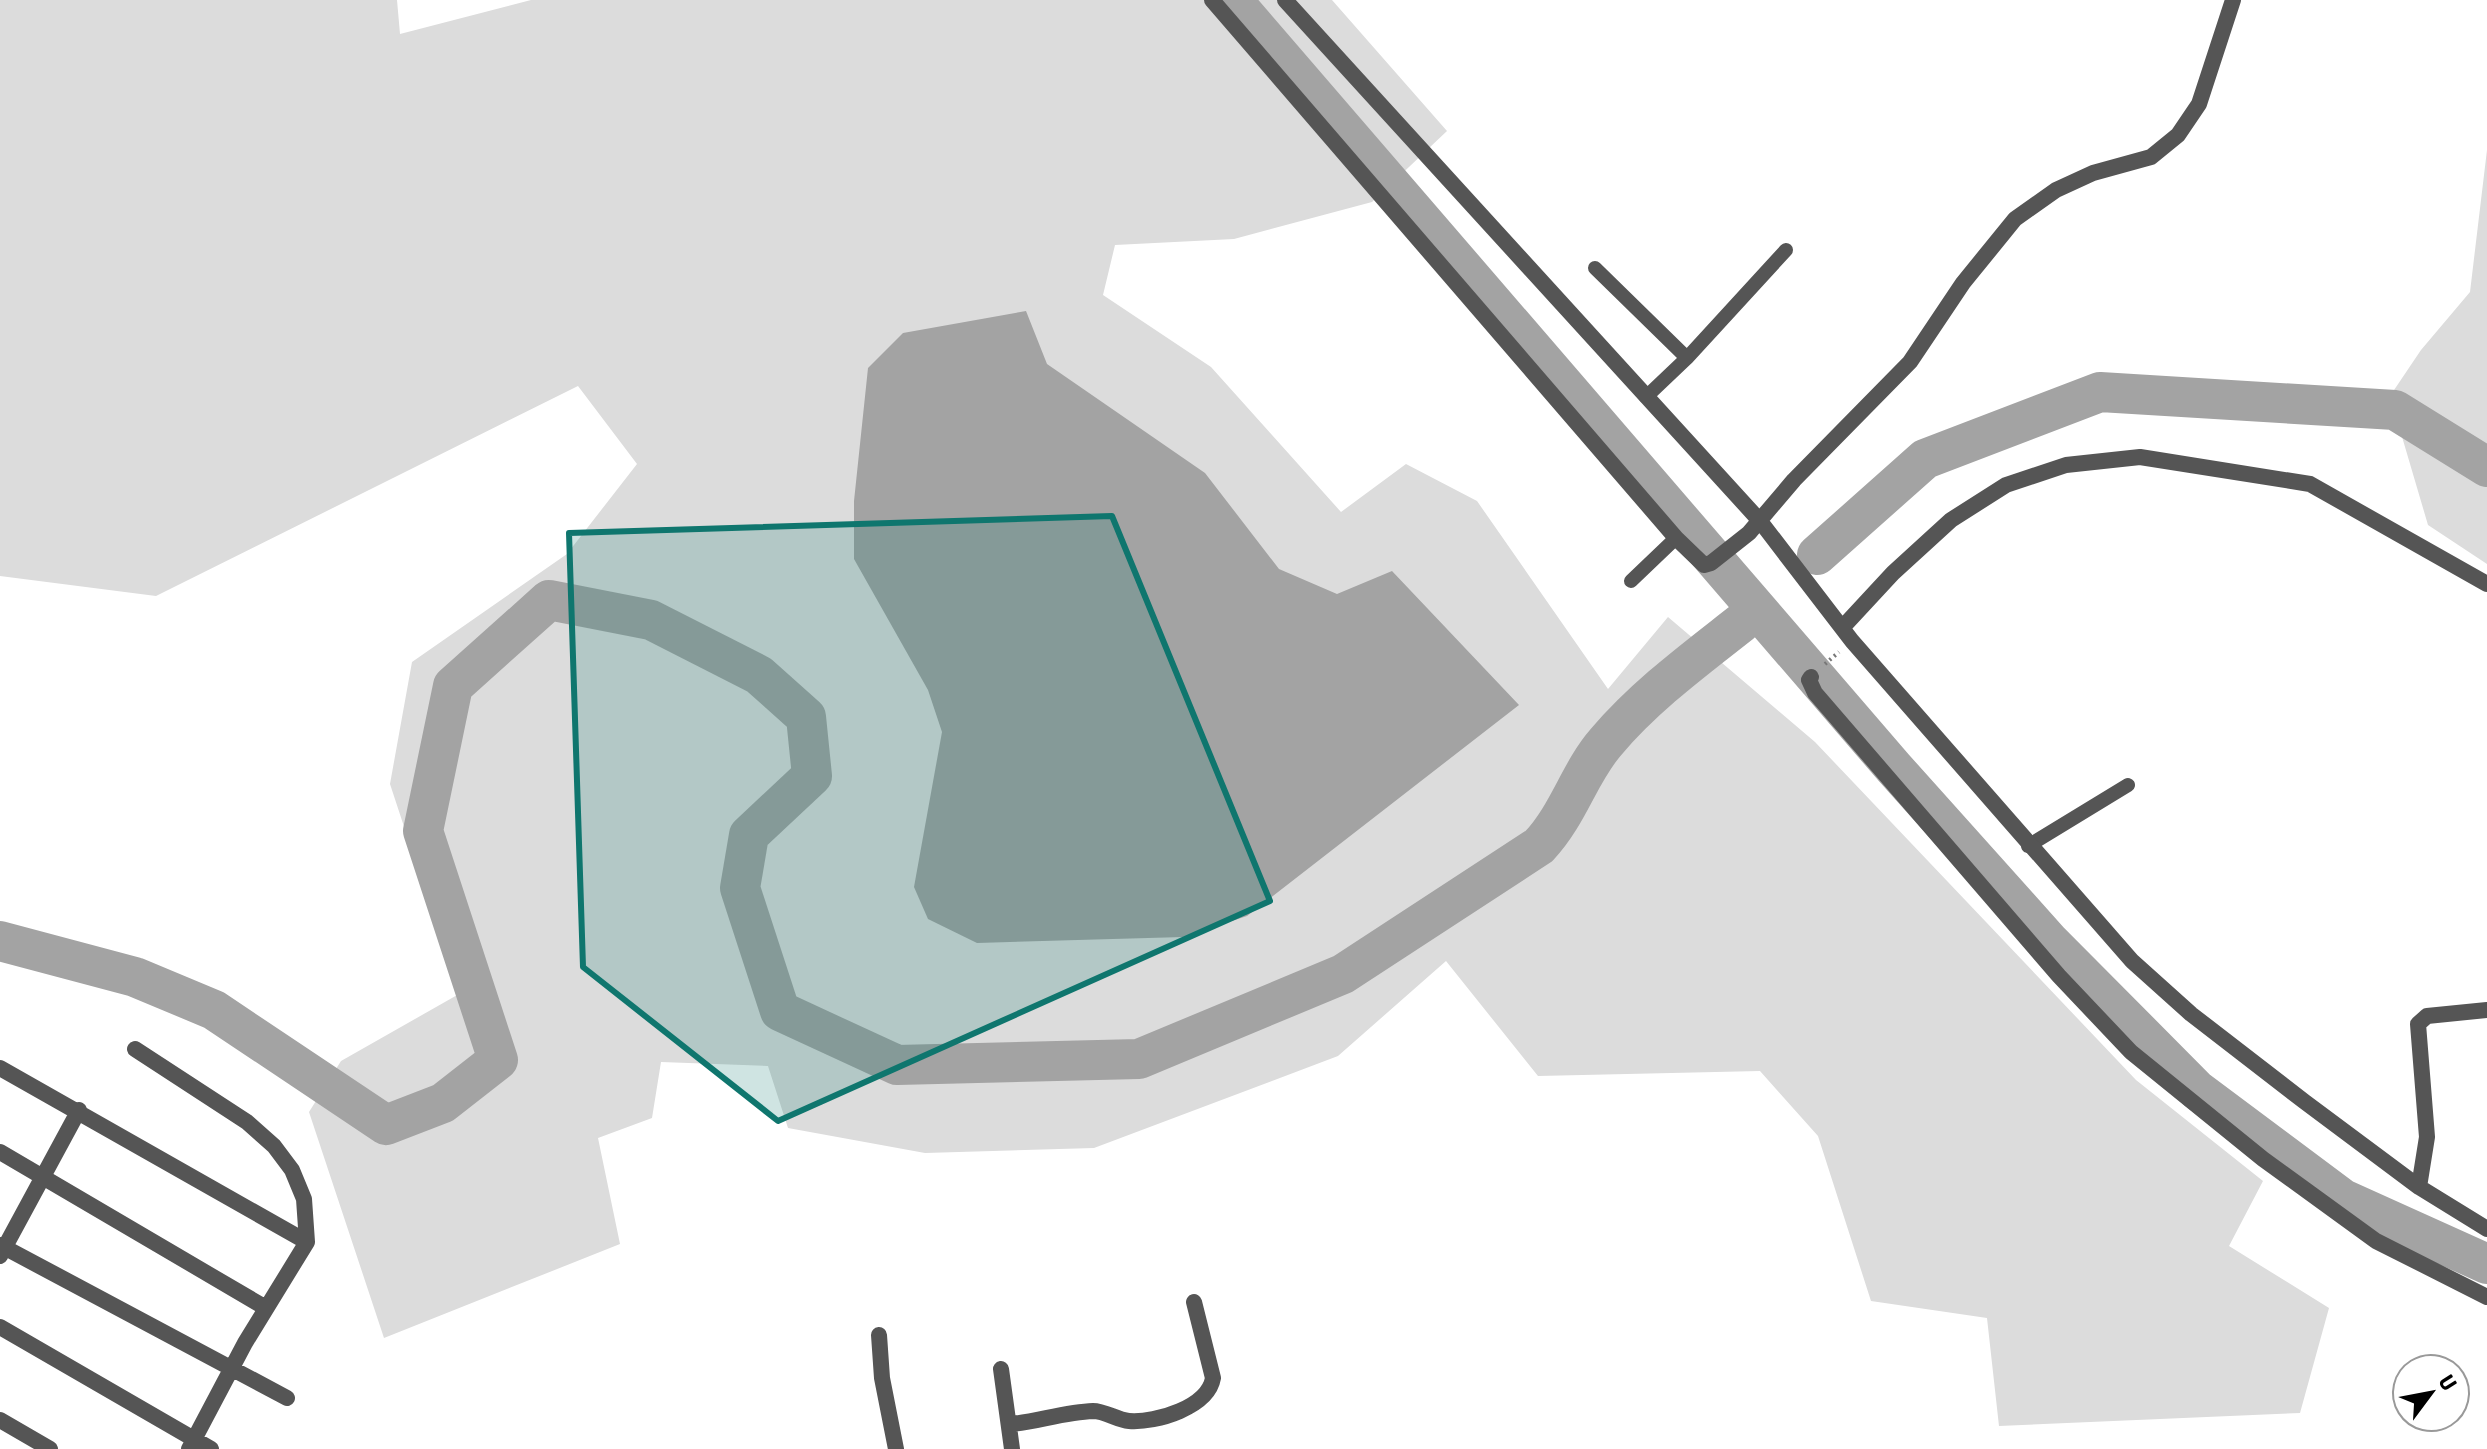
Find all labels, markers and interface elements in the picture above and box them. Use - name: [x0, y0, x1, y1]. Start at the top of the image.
- north arrow: [2391, 1353, 2471, 1433]
- text: U: [2433, 1370, 2462, 1395]

